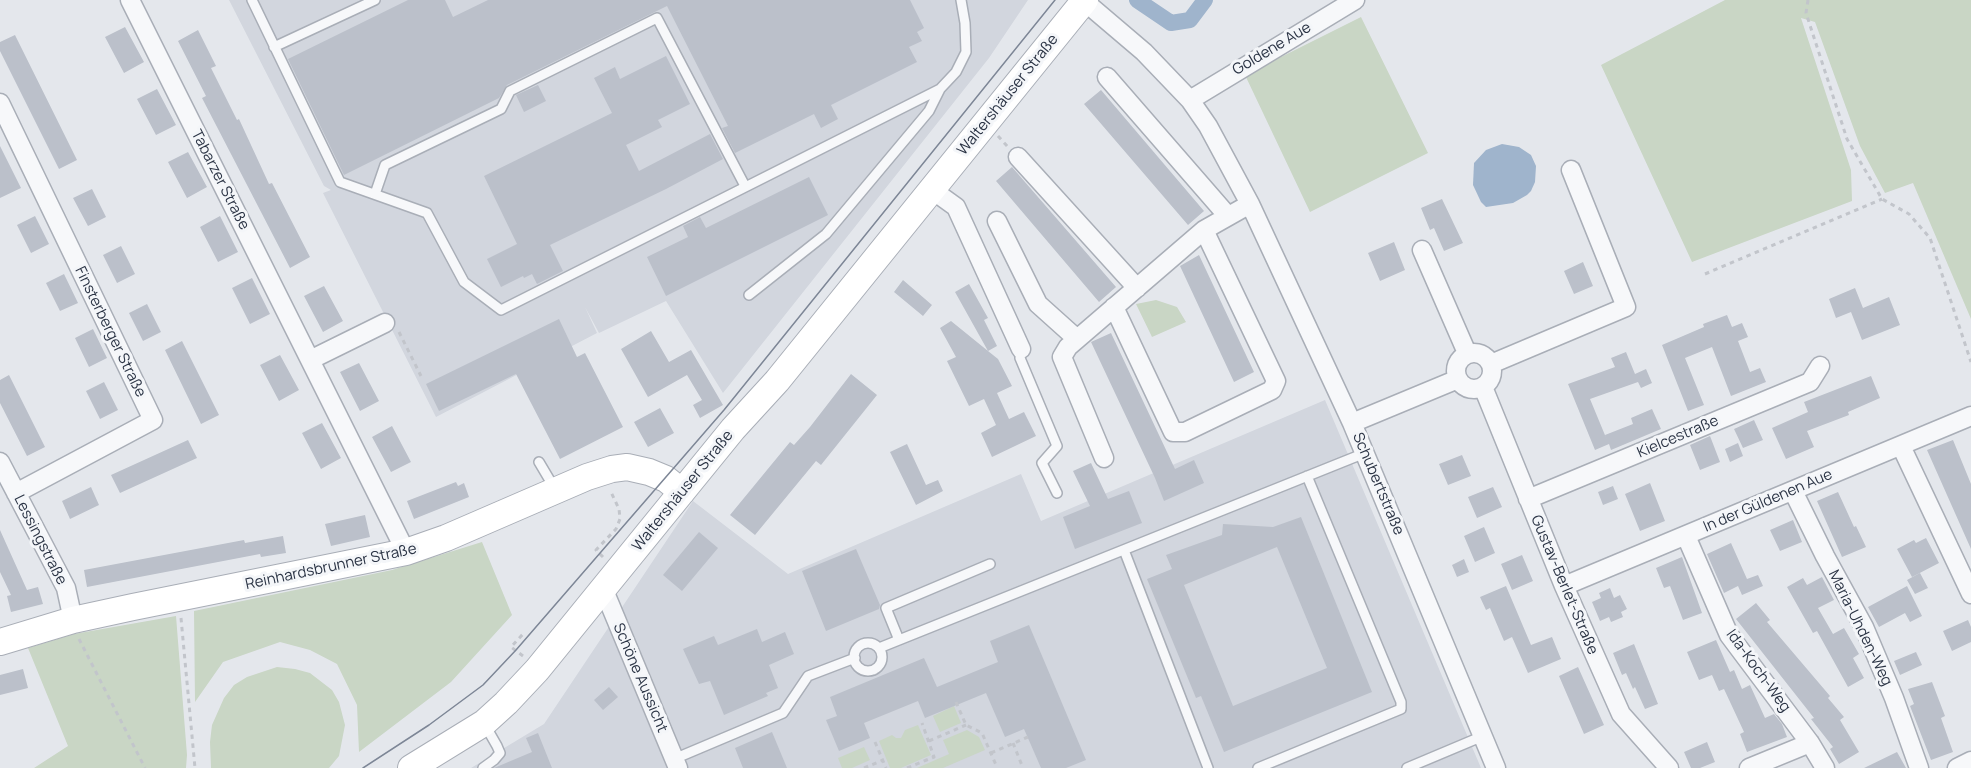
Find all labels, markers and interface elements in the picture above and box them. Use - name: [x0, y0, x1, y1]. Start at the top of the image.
- street label: Goldene Aue: [1230, 19, 1314, 79]
- street label: Waltershäuser Straße: [954, 31, 1062, 159]
- street label: Tabarzer Straße: [187, 127, 253, 233]
- street label: Finsterberger Straße: [71, 264, 149, 400]
- street label: Kielcestraße: [1635, 412, 1721, 462]
- street label: Waltershäuser Straße: [629, 427, 737, 555]
- street label: Schubertstraße: [1348, 430, 1408, 538]
- street label: In der Güldenen Aue: [1701, 466, 1835, 536]
- street label: Lessingstraße: [10, 492, 70, 588]
- street label: Gustav-Berlet-Straße: [1526, 513, 1602, 657]
- street label: Reinhardsbrunner Straße: [244, 540, 418, 594]
- street label: Maria-Uhden-Weg: [1824, 567, 1896, 689]
- street label: Schöne Aussicht: [609, 621, 671, 735]
- street label: Ida-Koch-Weg: [1722, 626, 1794, 716]

